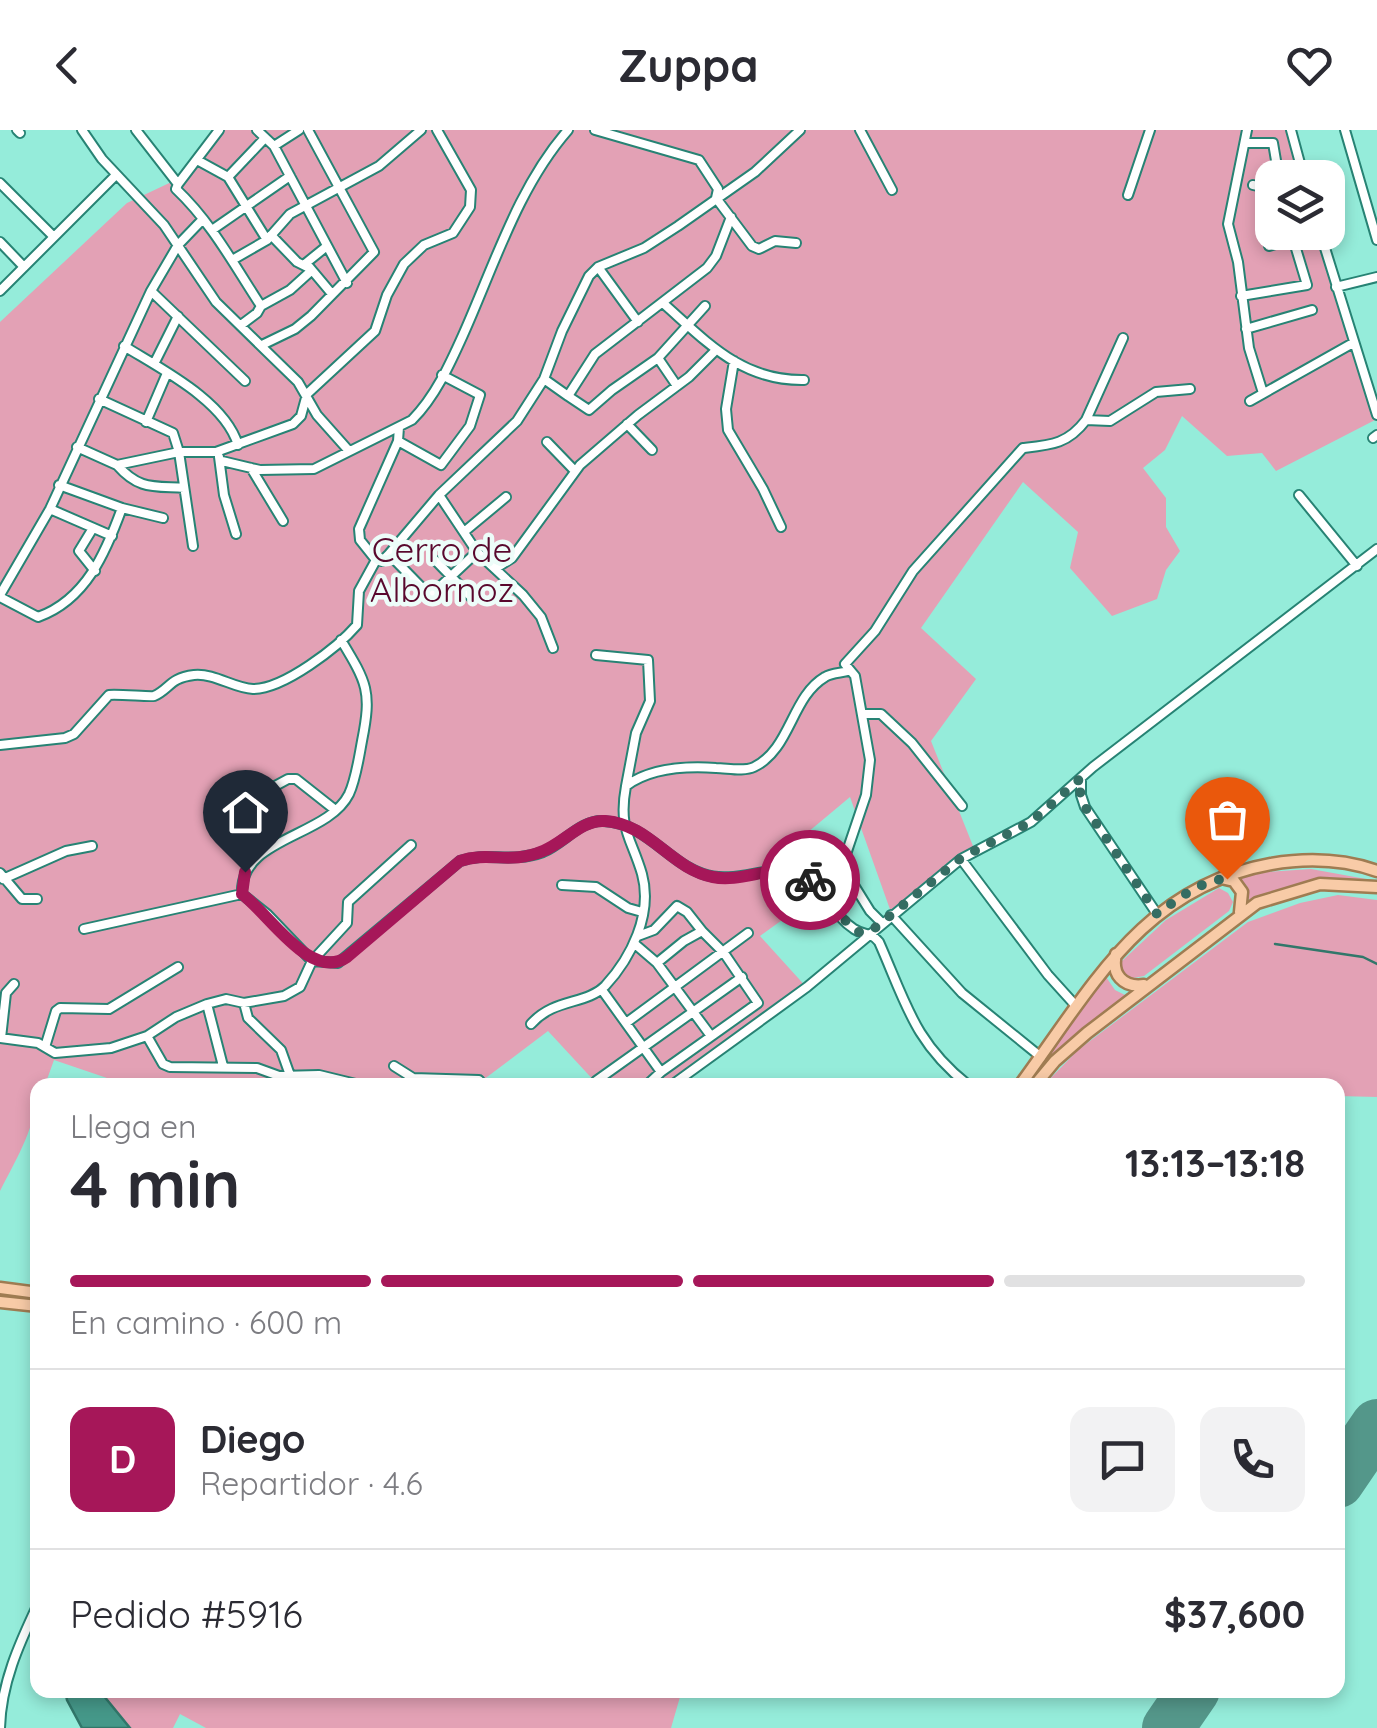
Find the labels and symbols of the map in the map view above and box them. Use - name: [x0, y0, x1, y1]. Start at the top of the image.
- park label: Cerro de Albornoz: [370, 527, 514, 611]
- pin: [203, 770, 288, 873]
- pin: [1185, 777, 1270, 880]
- courier: [760, 830, 860, 930]

